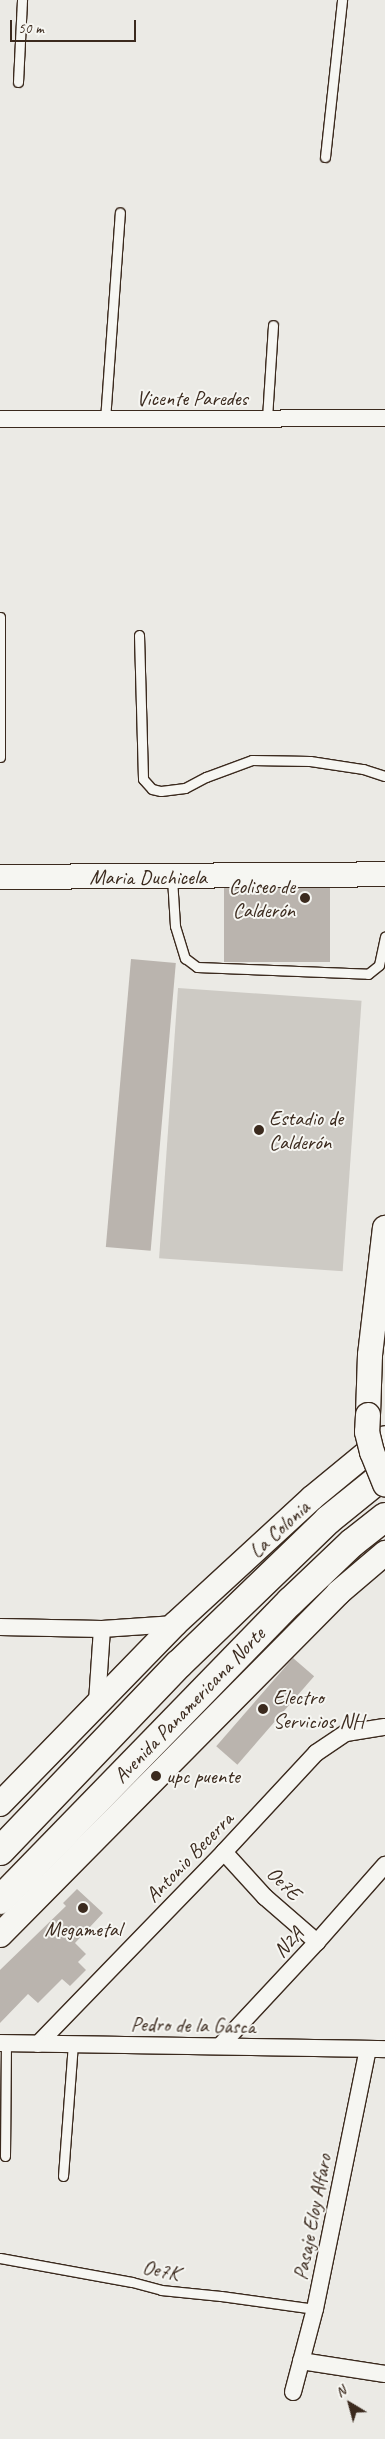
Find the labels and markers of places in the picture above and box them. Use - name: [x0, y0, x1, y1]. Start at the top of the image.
- place label: Coliseo de Calderón: [229, 873, 295, 923]
- marker: Coliseo de Calderón: [299, 892, 311, 904]
- place label: Estadio de Calderón: [269, 1105, 343, 1155]
- marker: Estadio de Calderón: [253, 1124, 265, 1136]
- place label: Electro Servicios NH: [273, 1684, 364, 1734]
- marker: Electro Servicios NH: [257, 1703, 269, 1715]
- place label: upc puente: [166, 1763, 240, 1789]
- marker: upc puente: [150, 1770, 162, 1782]
- marker: Megametal: [77, 1902, 89, 1914]
- place label: Megametal: [44, 1916, 122, 1942]

